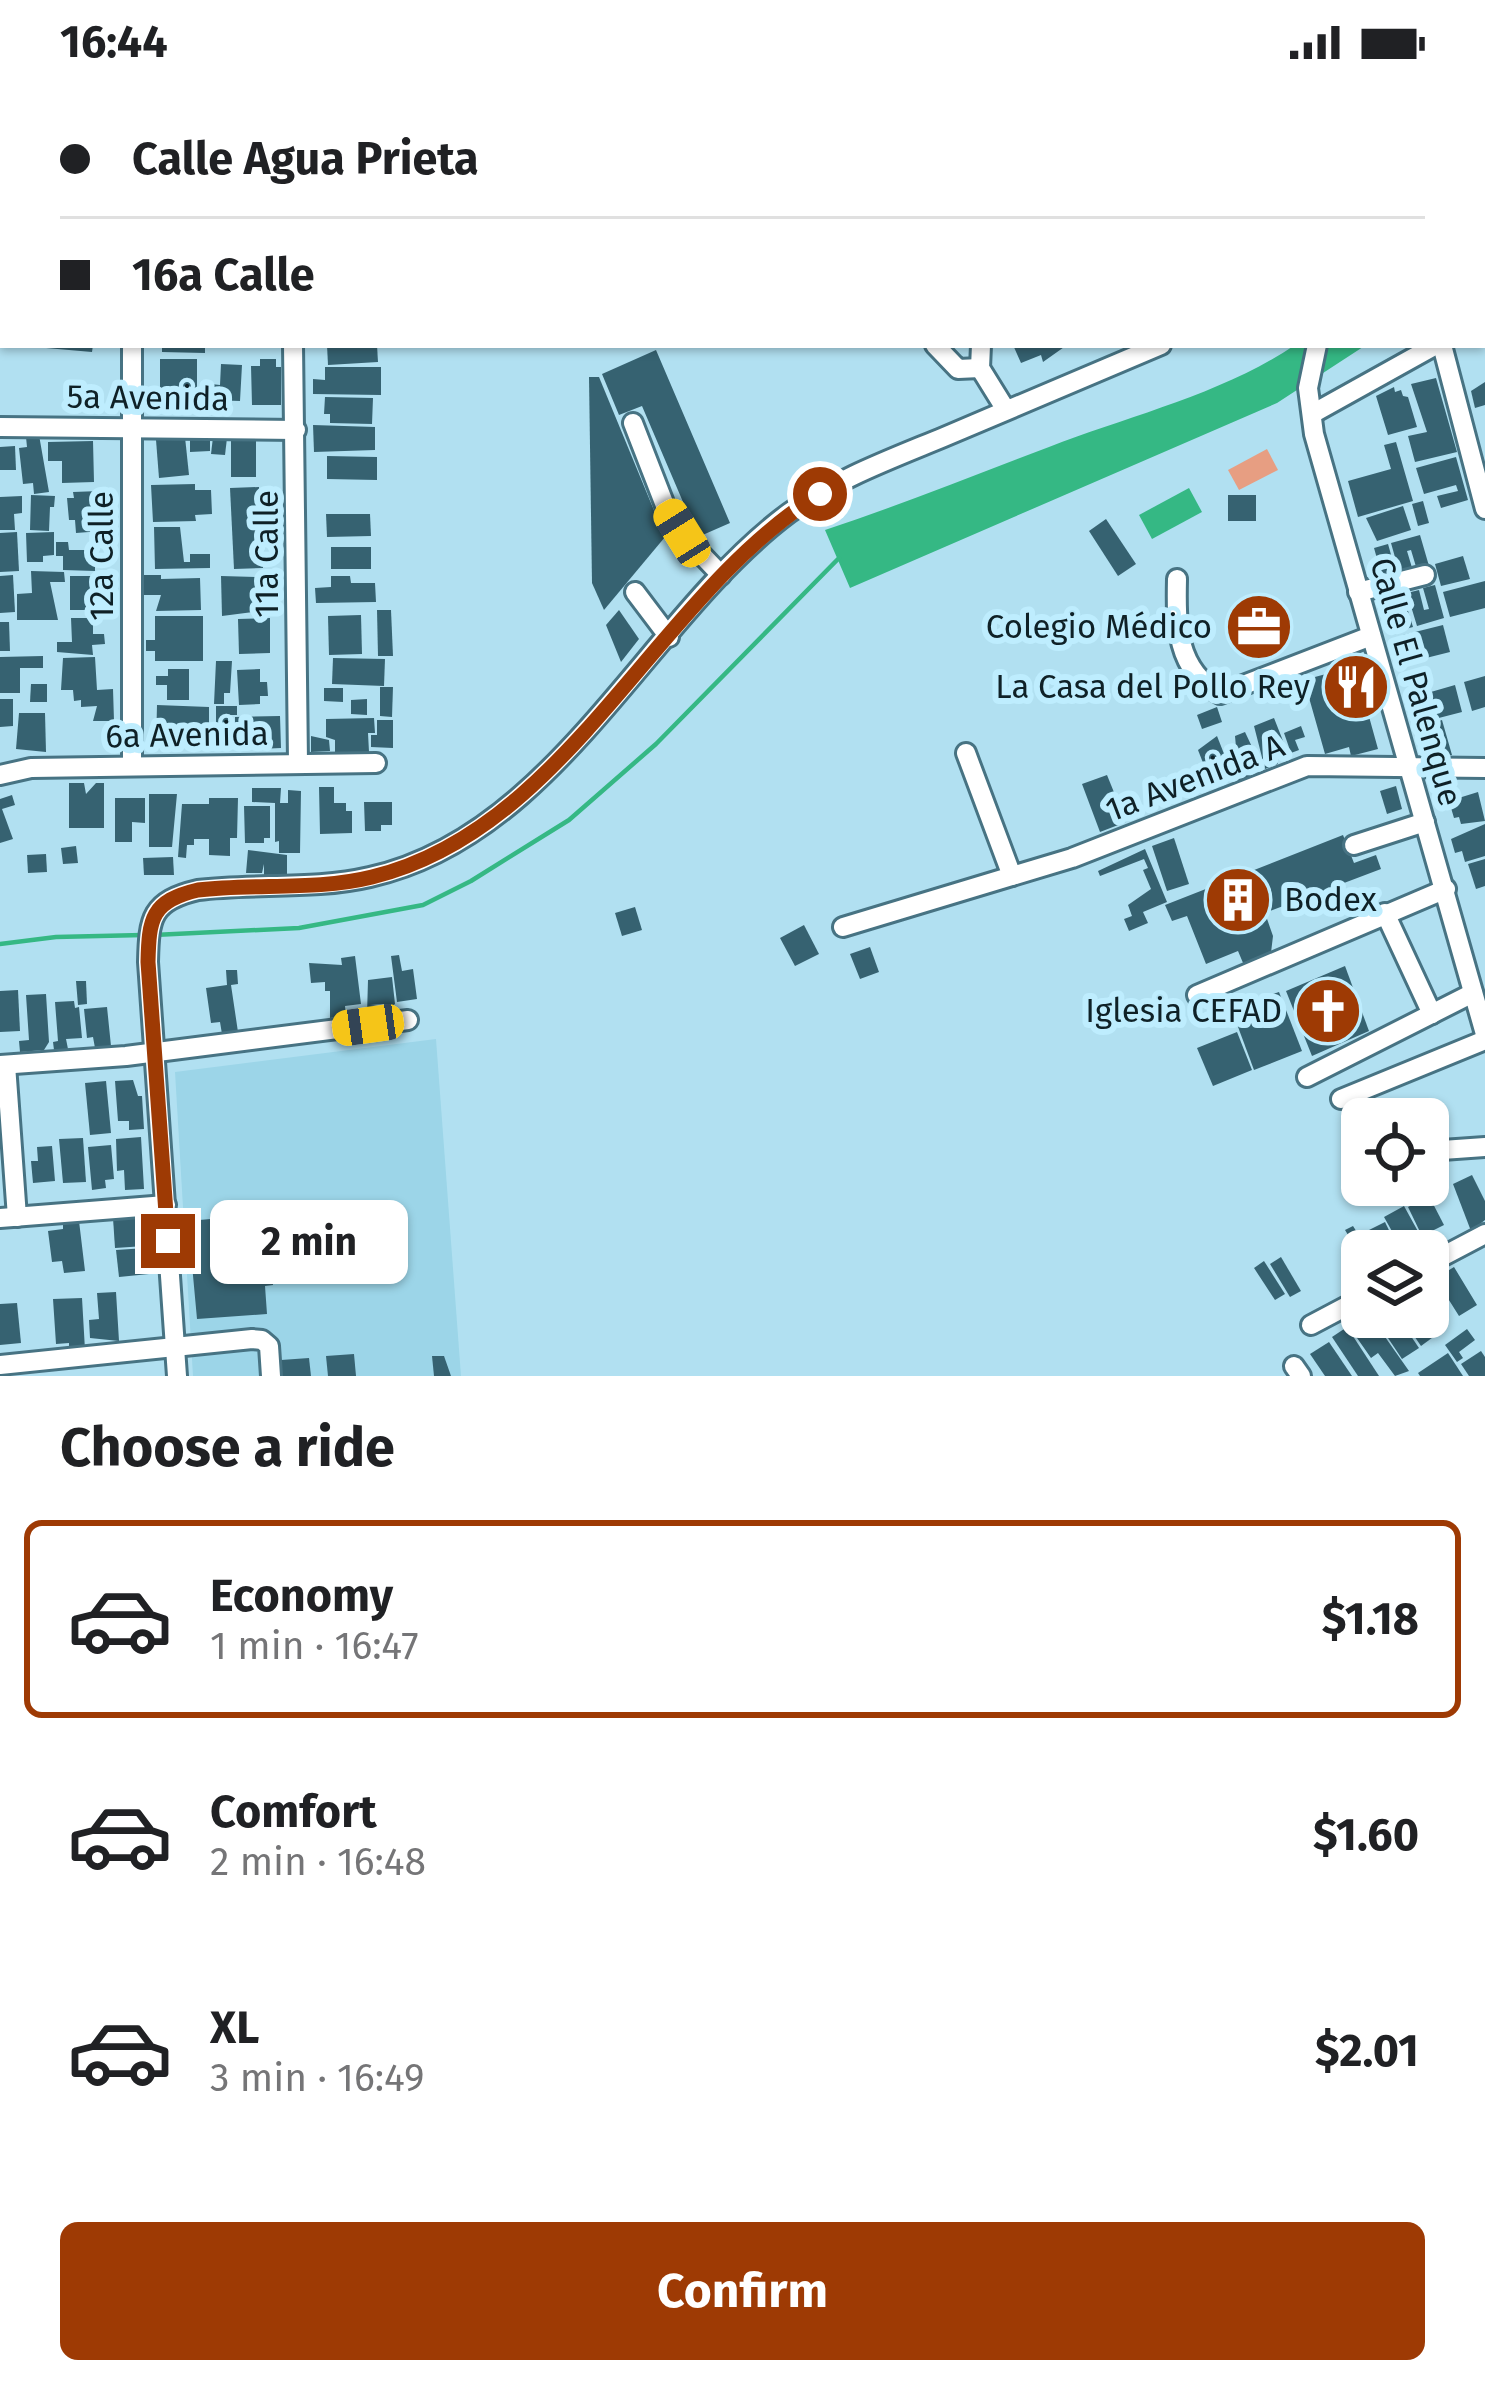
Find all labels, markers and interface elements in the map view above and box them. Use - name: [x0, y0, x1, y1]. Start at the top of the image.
- text: 16:44: [60, 15, 168, 69]
- text: Calle Agua Prieta: [132, 132, 479, 186]
- text: 16a Calle: [132, 248, 315, 302]
- street label: 5a Avenida: [66, 377, 230, 419]
- route start: [793, 467, 847, 521]
- street label: 11a Calle: [247, 490, 287, 618]
- street label: 12a Calle: [82, 491, 122, 621]
- car: [648, 493, 716, 573]
- street label: Calle El Palenque: [1361, 553, 1471, 811]
- office icon: Colegio Médico: [1224, 592, 1294, 662]
- place label: Colegio Médico: [986, 607, 1212, 647]
- restaurant icon: La Casa del Pollo Rey: [1321, 652, 1391, 722]
- place label: La Casa del Pollo Rey: [995, 667, 1310, 707]
- street label: 6a Avenida: [105, 714, 269, 756]
- street label: 1a Avenida A: [1100, 726, 1290, 830]
- building icon: Bodex: [1203, 865, 1273, 935]
- place label: Bodex: [1284, 880, 1377, 920]
- church icon: Iglesia CEFAD: [1293, 976, 1363, 1046]
- place label: Iglesia CEFAD: [1085, 991, 1282, 1031]
- car: [330, 1002, 406, 1048]
- map controls: [1341, 1098, 1449, 1338]
- button: locate: [1341, 1098, 1449, 1206]
- callout: 2 min: [210, 1199, 408, 1283]
- route end: [141, 1214, 195, 1268]
- text: 2 min: [261, 1219, 357, 1265]
- button: layers: [1341, 1230, 1449, 1338]
- text: Choose a ride: [60, 1416, 395, 1480]
- icon: car: [66, 1565, 174, 1673]
- text: Economy: [210, 1569, 393, 1623]
- text: $1.18: [1322, 1592, 1419, 1646]
- text: 1 min · 16:47: [210, 1623, 419, 1669]
- icon: car: [66, 1781, 174, 1889]
- text: Comfort: [210, 1785, 377, 1839]
- text: $1.60: [1313, 1808, 1419, 1862]
- text: 2 min · 16:48: [210, 1839, 426, 1885]
- icon: car: [66, 1997, 174, 2105]
- text: XL: [210, 2001, 259, 2055]
- text: $2.01: [1315, 2024, 1419, 2078]
- text: 3 min · 16:49: [210, 2055, 424, 2101]
- button: Confirm: [60, 2222, 1425, 2360]

